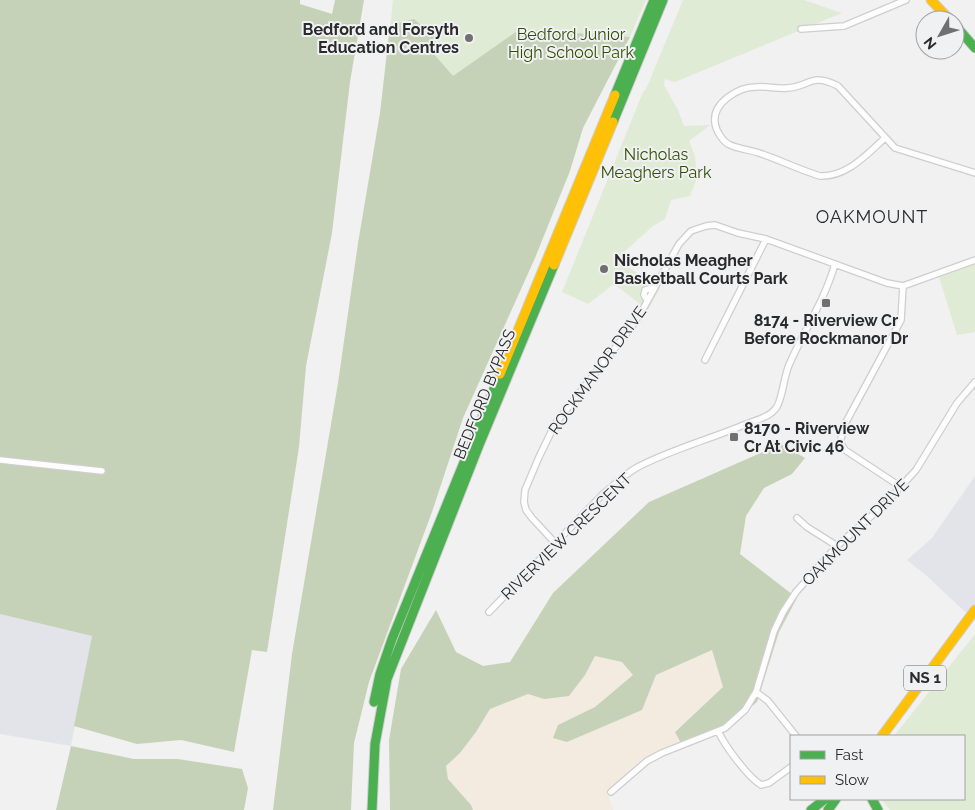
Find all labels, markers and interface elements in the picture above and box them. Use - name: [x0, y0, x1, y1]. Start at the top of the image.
- north arrow: [915, 10, 965, 60]
- place label: Bedford and Forsyth Education Centres: [303, 20, 459, 57]
- park label: Bedford Junior High School Park: [508, 25, 635, 62]
- marker: Bedford and Forsyth Education Centres: [463, 32, 475, 44]
- text: N: [920, 34, 939, 52]
- park label: Nicholas Meaghers Park: [601, 145, 712, 182]
- district label: OAKMOUNT: [816, 206, 928, 227]
- place label: Nicholas Meagher Basketball Courts Park: [614, 251, 788, 288]
- marker: Nicholas Meagher Basketball Courts Park: [598, 263, 610, 275]
- marker: 8174 - Riverview Cr Before Rockmanor Dr: [820, 297, 832, 309]
- street label: ROCKMANOR DRIVE: [544, 302, 650, 438]
- place label: 8174 - Riverview Cr Before Rockmanor Dr: [744, 311, 908, 348]
- street label: BEDFORD BYPASS: [450, 326, 519, 462]
- place label: 8170 - Riverview Cr At Civic 46: [744, 419, 870, 456]
- marker: 8170 - Riverview Cr At Civic 46: [728, 431, 740, 443]
- street label: RIVERVIEW CRESCENT: [497, 469, 636, 604]
- street label: OAKMOUNT DRIVE: [798, 475, 913, 590]
- road number: NS 1: [904, 666, 946, 690]
- legend: [790, 735, 965, 800]
- text: Fast: [835, 746, 863, 764]
- text: Slow: [835, 771, 869, 789]

